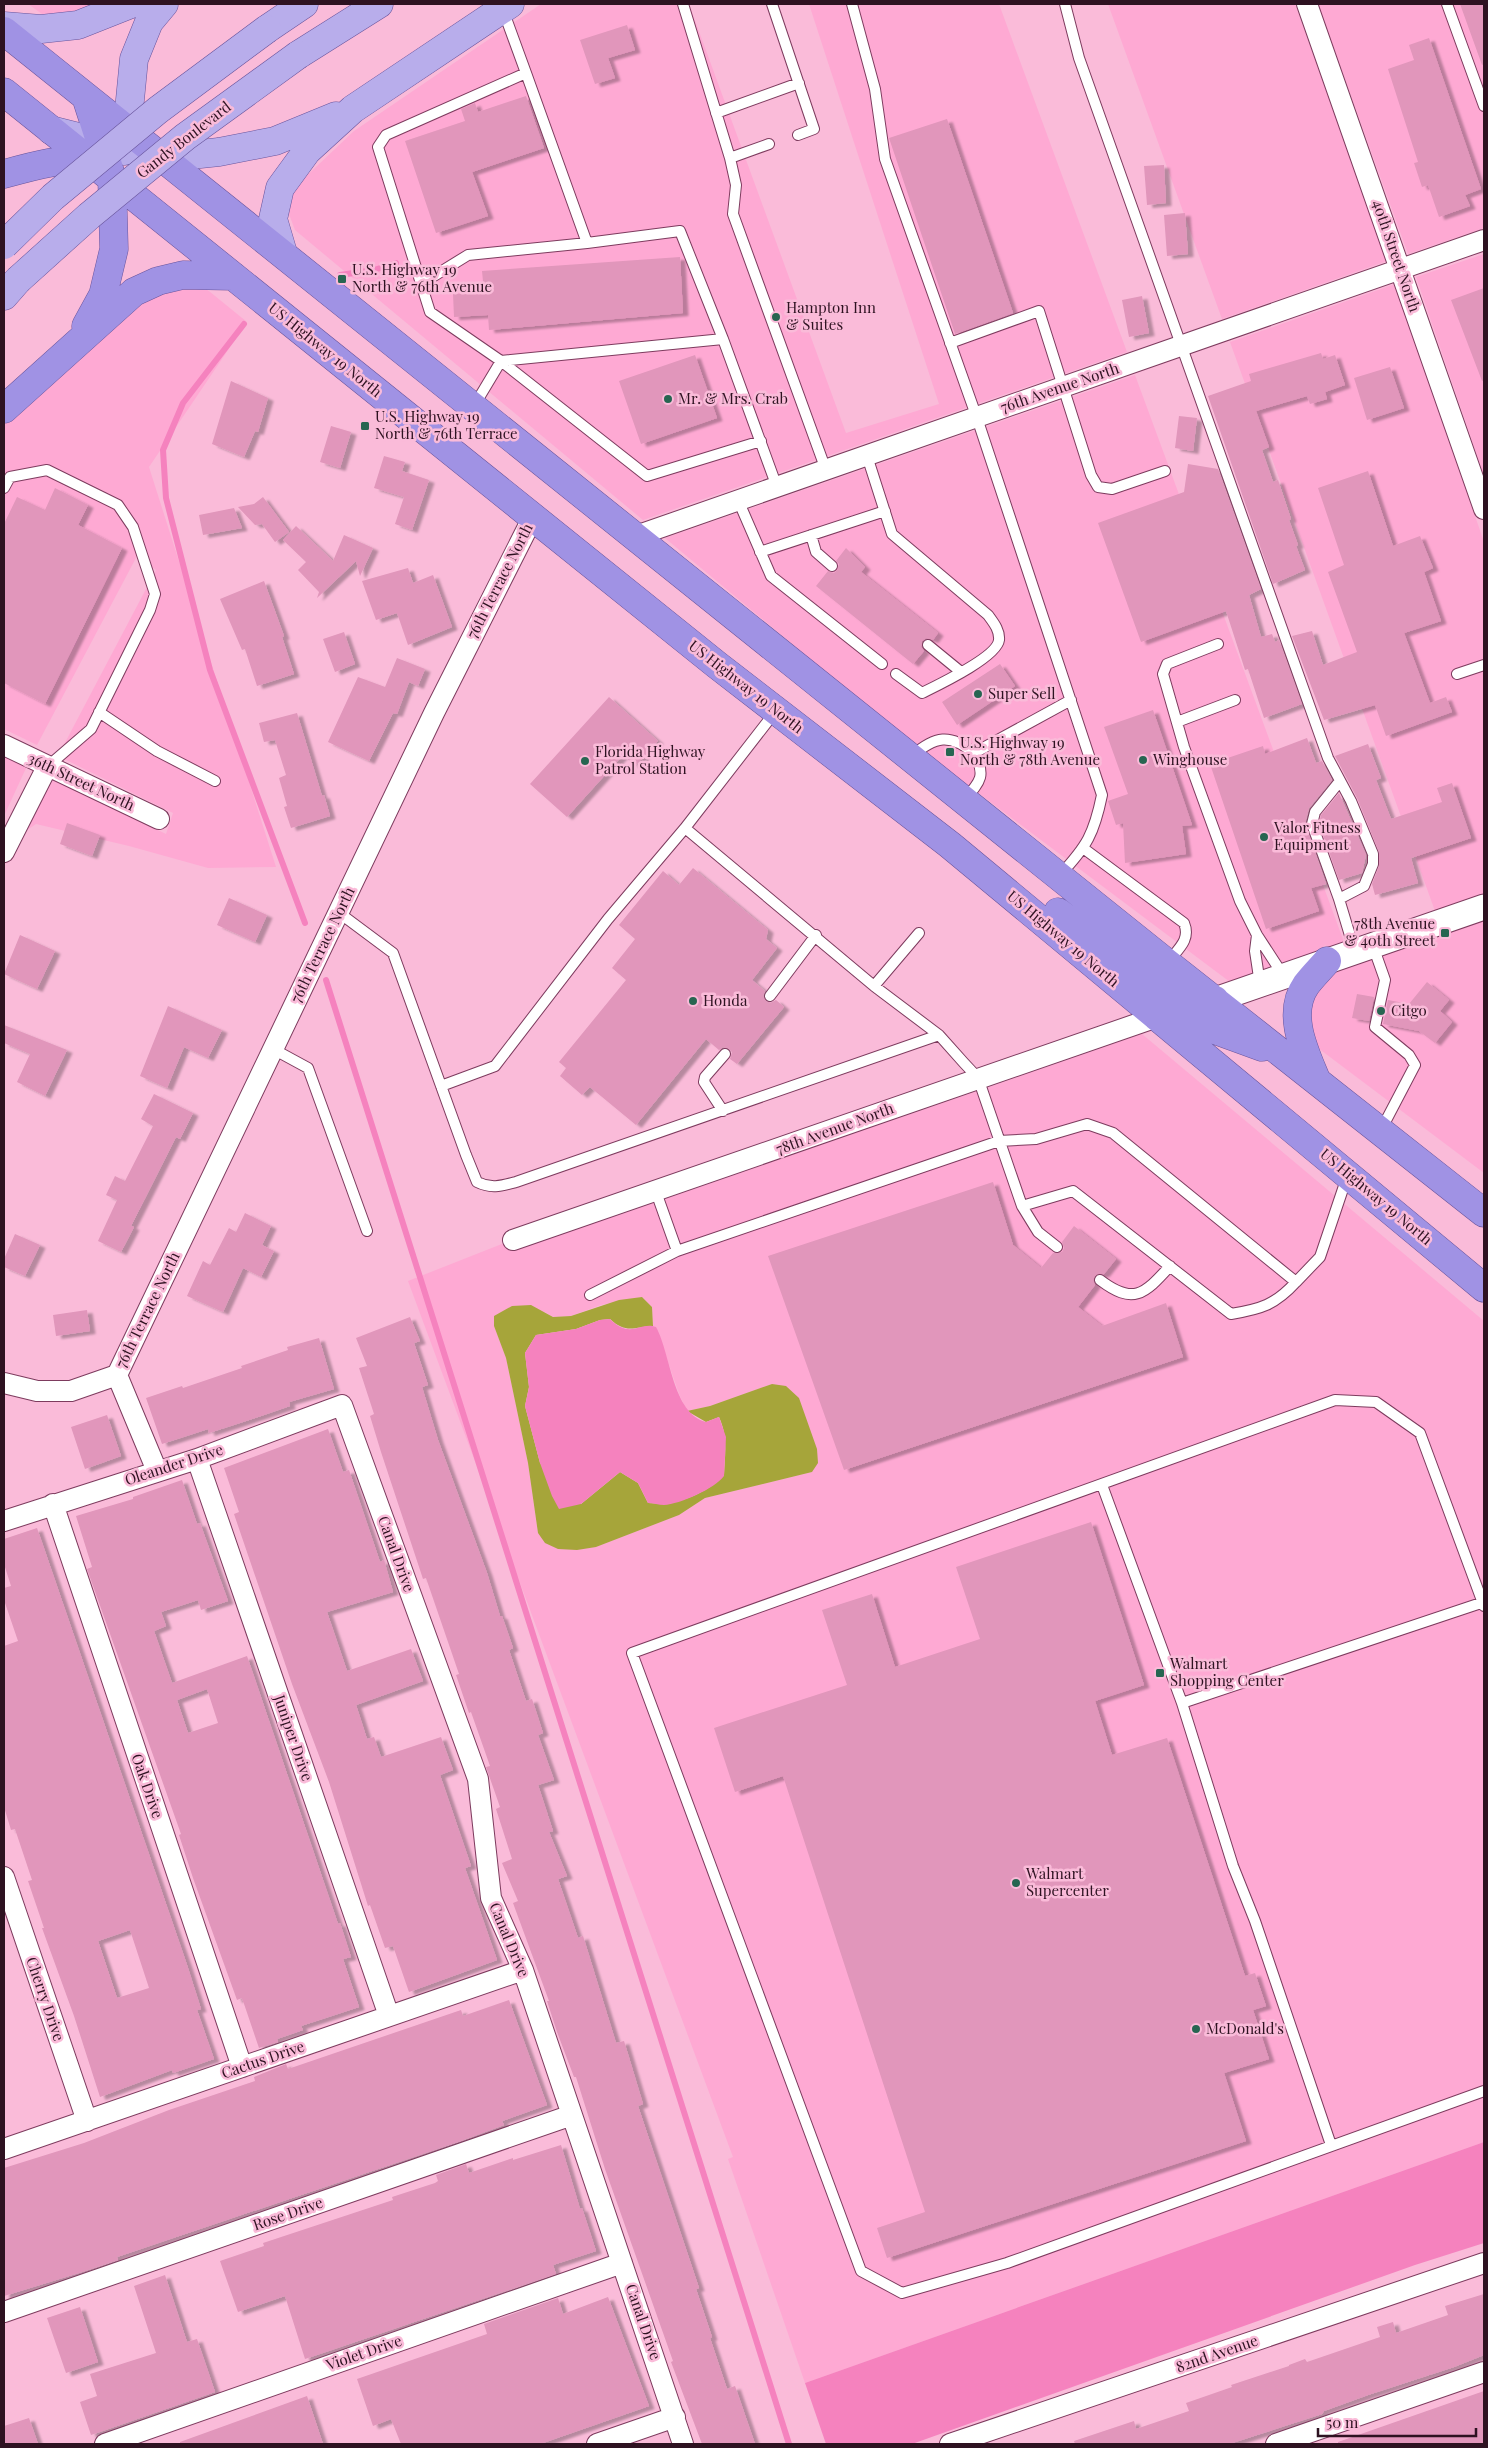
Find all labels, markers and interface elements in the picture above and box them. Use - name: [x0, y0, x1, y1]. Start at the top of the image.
- street label: Gandy Boulevard: [132, 96, 235, 182]
- street label: 40th Street North: [1368, 197, 1426, 315]
- place label: U.S. Highway 19 North & 76th Avenue: [352, 259, 492, 296]
- marker: U.S. Highway 19 North & 76th Avenue: [336, 273, 348, 285]
- street label: US Highway 19 North: [265, 297, 387, 401]
- place label: Hampton Inn & Suites: [786, 297, 876, 334]
- marker: Hampton Inn & Suites: [770, 311, 782, 323]
- street label: 76th Avenue North: [998, 357, 1122, 417]
- place label: Mr. & Mrs. Crab: [678, 388, 788, 408]
- marker: Mr. & Mrs. Crab: [662, 393, 674, 405]
- place label: U.S. Highway 19 North & 76th Terrace: [375, 406, 518, 443]
- marker: U.S. Highway 19 North & 76th Terrace: [359, 420, 371, 432]
- street label: 76th Terrace North: [462, 520, 537, 641]
- street label: US Highway 19 North: [685, 635, 808, 737]
- place label: Super Sell: [988, 683, 1056, 703]
- marker: Super Sell: [972, 688, 984, 700]
- place label: U.S. Highway 19 North & 78th Avenue: [960, 732, 1100, 769]
- place label: Florida Highway Patrol Station: [595, 741, 706, 778]
- marker: U.S. Highway 19 North & 78th Avenue: [944, 746, 956, 758]
- street label: 36th Street North: [25, 748, 138, 815]
- place label: Winghouse: [1152, 749, 1227, 769]
- marker: Winghouse: [1137, 754, 1149, 766]
- marker: Florida Highway Patrol Station: [579, 755, 591, 767]
- place label: Valor Fitness Equipment: [1273, 817, 1361, 854]
- marker: Valor Fitness Equipment: [1258, 831, 1270, 843]
- street label: 76th Terrace North: [285, 883, 359, 1006]
- street label: US Highway 19 North: [1003, 885, 1124, 991]
- place label: 78th Avenue & 40th Street: [1344, 913, 1436, 950]
- marker: 78th Avenue & 40th Street: [1439, 927, 1451, 939]
- place label: Honda: [703, 990, 748, 1010]
- marker: Honda: [687, 995, 699, 1007]
- place label: Citgo: [1391, 1000, 1427, 1020]
- marker: Citgo: [1375, 1005, 1387, 1017]
- street label: 78th Avenue North: [773, 1097, 896, 1159]
- street label: US Highway 19 North: [1316, 1143, 1437, 1249]
- street label: 76th Terrace North: [110, 1248, 184, 1371]
- street label: Oleander Drive: [122, 1439, 225, 1489]
- street label: Canal Drive: [374, 1513, 420, 1594]
- place label: Walmart Shopping Center: [1169, 1653, 1284, 1690]
- marker: Walmart Shopping Center: [1154, 1667, 1166, 1679]
- street label: Juniper Drive: [270, 1691, 318, 1783]
- street label: Oak Drive: [128, 1751, 168, 1821]
- place label: Walmart Supercenter: [1025, 1863, 1109, 1900]
- marker: Walmart Supercenter: [1010, 1877, 1022, 1889]
- street label: Canal Drive: [485, 1899, 535, 1980]
- street label: Cherry Drive: [22, 1954, 70, 2043]
- place label: McDonald's: [1206, 2018, 1284, 2038]
- marker: McDonald's: [1190, 2023, 1202, 2035]
- street label: Cactus Drive: [219, 2036, 307, 2083]
- street label: Rose Drive: [250, 2192, 325, 2234]
- street label: Canal Drive: [622, 2281, 666, 2362]
- street label: Violet Drive: [322, 2330, 404, 2375]
- street label: 82nd Avenue: [1173, 2330, 1260, 2376]
- scale bar: [1318, 2406, 1476, 2438]
- text: 50 m: [1326, 2412, 1359, 2432]

